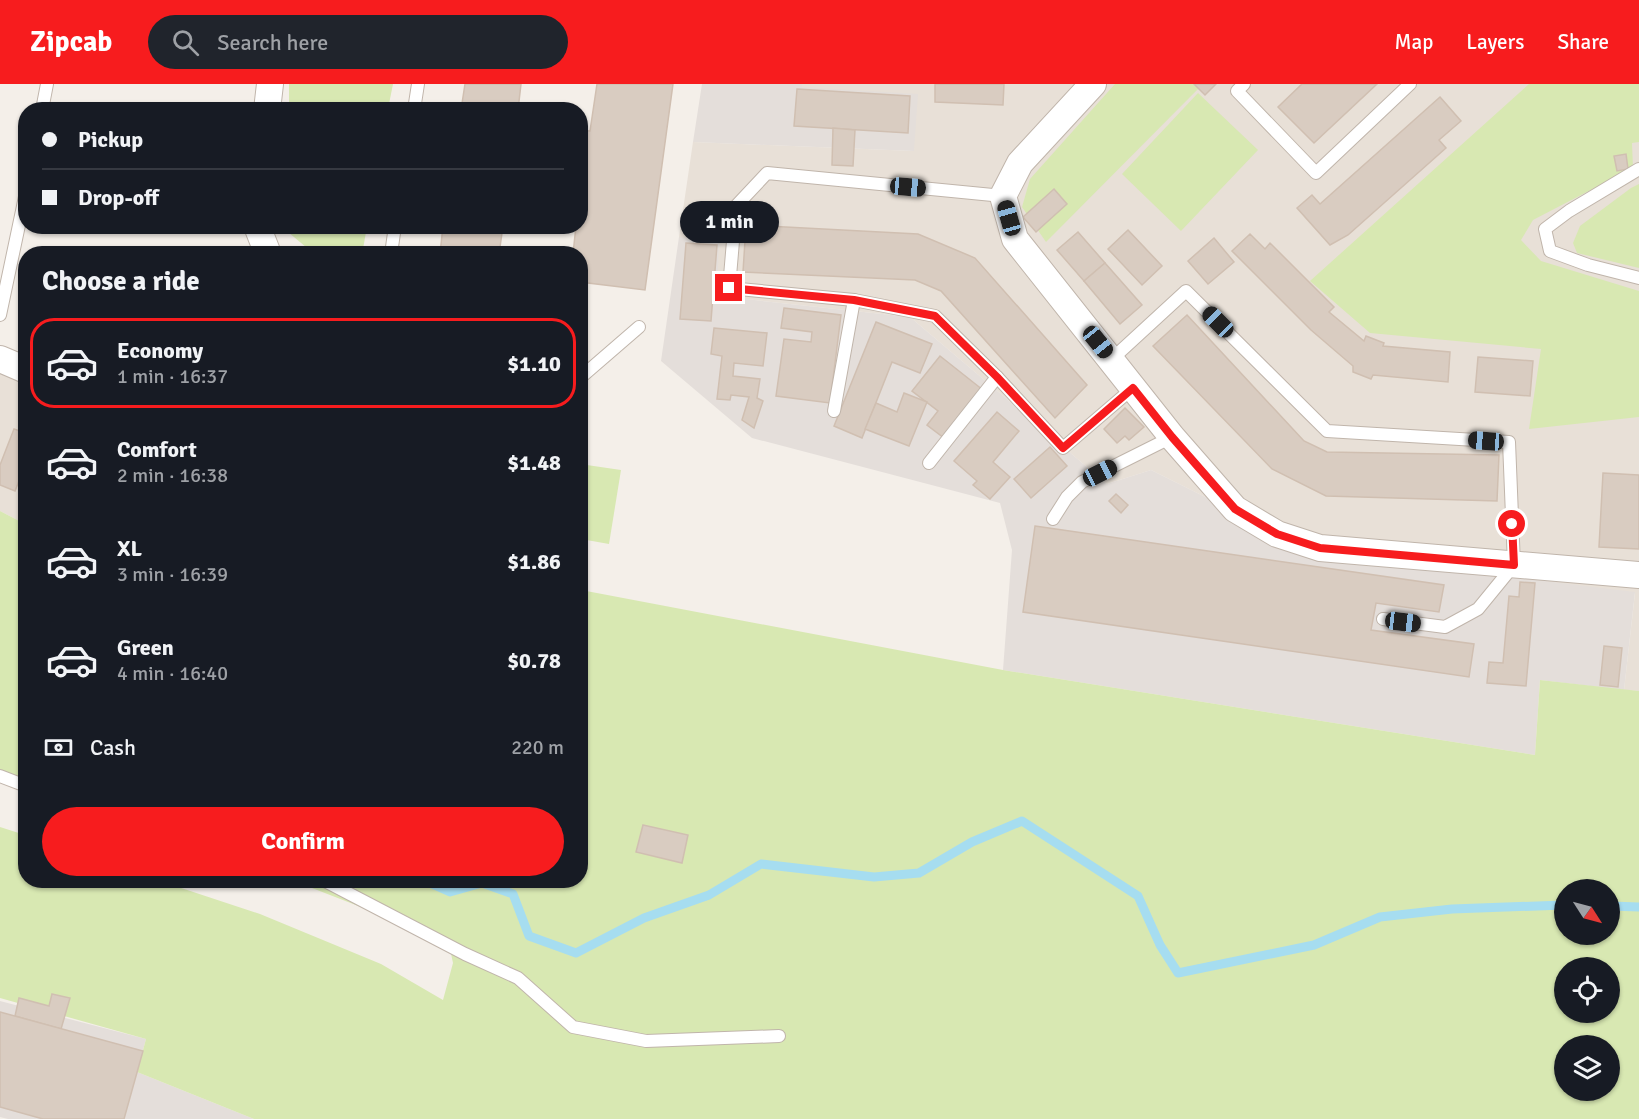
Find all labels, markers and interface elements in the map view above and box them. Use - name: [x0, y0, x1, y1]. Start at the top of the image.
- search box: [148, 15, 568, 69]
- text: Zipcab: [30, 25, 112, 59]
- icon: search: [169, 26, 202, 59]
- text: Search here: [217, 29, 328, 56]
- text: Map: [1395, 29, 1433, 55]
- text: Layers: [1466, 29, 1524, 55]
- text: Share: [1557, 29, 1609, 55]
- text: Pickup: [78, 126, 143, 153]
- car: [889, 176, 927, 198]
- text: Drop-off: [78, 184, 159, 211]
- car: [995, 198, 1023, 238]
- callout: 1 min: [680, 201, 778, 243]
- text: 1 min: [705, 209, 754, 234]
- text: Choose a ride: [42, 265, 200, 298]
- route end: [715, 274, 742, 301]
- car: [1199, 303, 1237, 341]
- car: [1080, 322, 1116, 362]
- icon: car: [45, 336, 99, 390]
- text: Economy: [117, 337, 203, 364]
- text: $1.10: [507, 350, 561, 377]
- text: 1 min · 16:37: [117, 364, 228, 389]
- car: [1467, 431, 1505, 451]
- icon: car: [45, 435, 99, 489]
- text: Comfort: [117, 436, 197, 463]
- text: $1.48: [507, 449, 561, 476]
- car: [1080, 457, 1120, 489]
- text: 2 min · 16:38: [117, 463, 228, 488]
- route start: [1498, 510, 1525, 537]
- icon: car: [45, 534, 99, 588]
- text: XL: [117, 535, 142, 562]
- text: $1.86: [507, 548, 561, 575]
- text: 3 min · 16:39: [117, 562, 228, 587]
- car: [1384, 611, 1422, 633]
- icon: car: [45, 633, 99, 687]
- text: Green: [117, 634, 174, 661]
- text: $0.78: [507, 647, 561, 674]
- text: 4 min · 16:40: [117, 661, 228, 686]
- icon: cash: [42, 731, 75, 764]
- text: Cash: [90, 734, 136, 761]
- text: 220 m: [511, 735, 564, 760]
- button: Confirm: [42, 807, 564, 876]
- north arrow: [1554, 879, 1620, 945]
- map controls: [1554, 879, 1620, 1101]
- button: locate: [1554, 957, 1620, 1023]
- button: layers: [1554, 1035, 1620, 1101]

